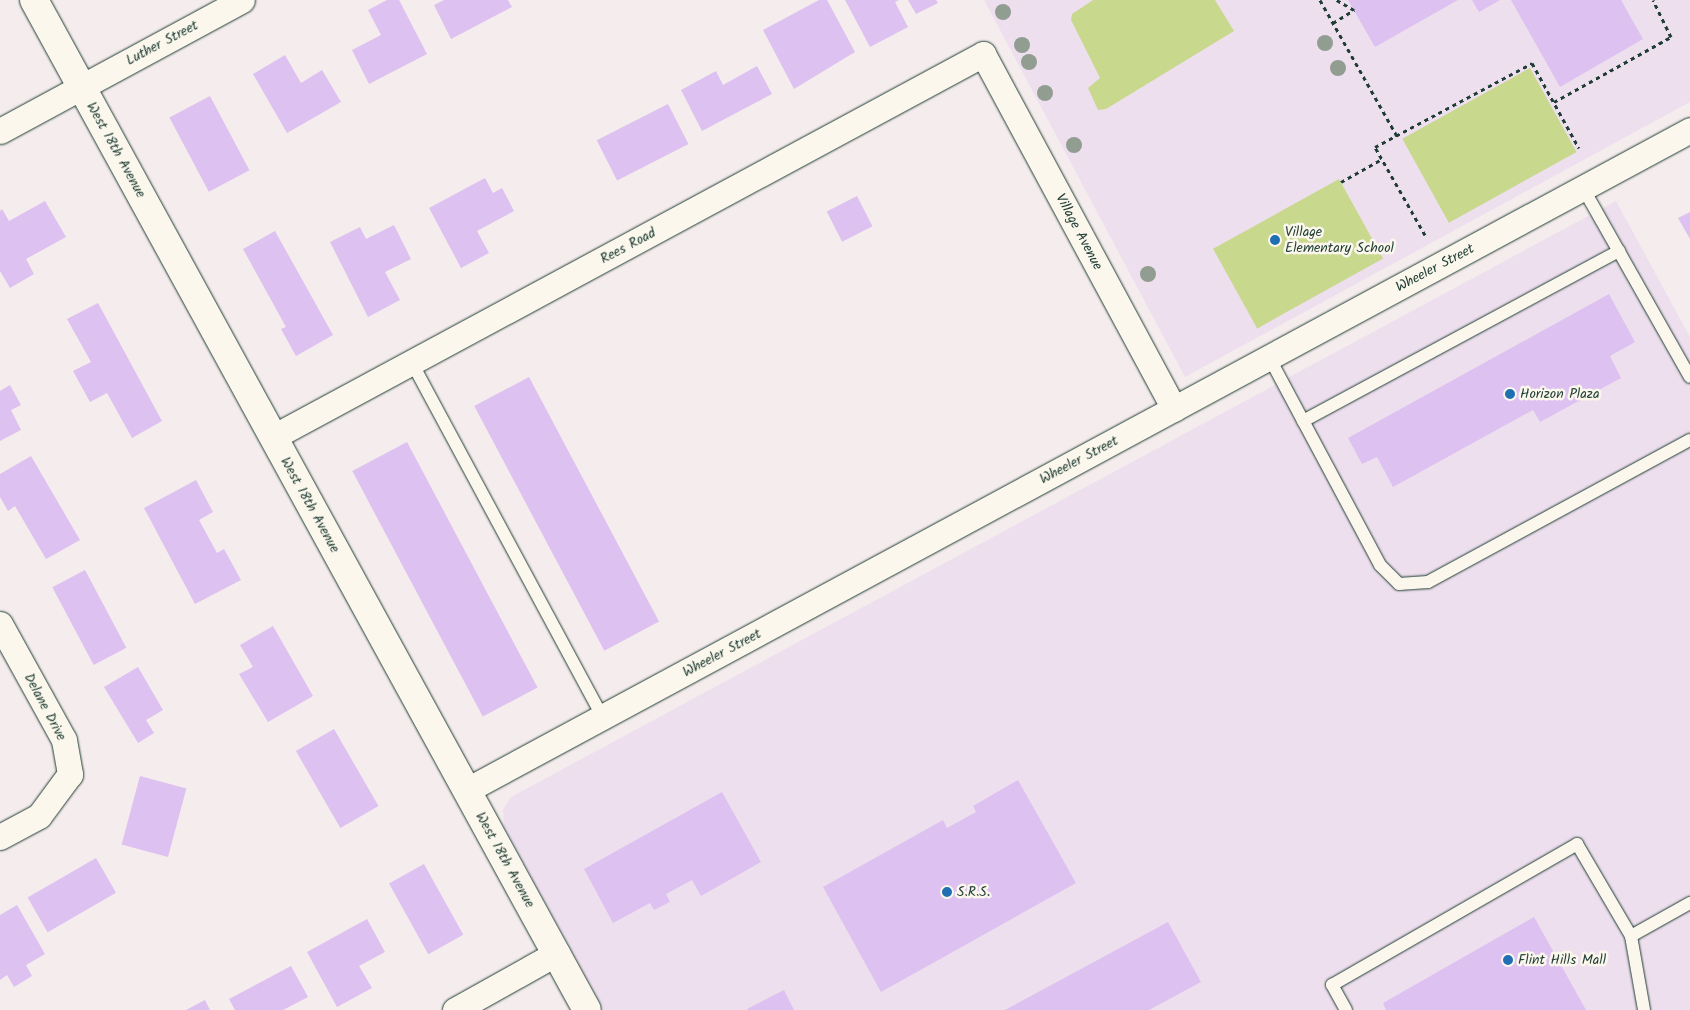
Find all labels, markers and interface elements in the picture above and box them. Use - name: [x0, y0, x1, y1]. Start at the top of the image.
- street label: Luther Street: [123, 17, 201, 69]
- street label: West 18th Avenue: [83, 99, 149, 201]
- street label: Village Avenue: [1052, 191, 1106, 273]
- street label: Rees Road: [597, 224, 659, 268]
- place label: Village Elementary School: [1285, 224, 1394, 256]
- marker: Village Elementary School: [1269, 234, 1281, 246]
- street label: Wheeler Street: [1393, 240, 1477, 296]
- place label: Horizon Plaza: [1520, 386, 1600, 402]
- marker: Horizon Plaza: [1504, 388, 1516, 400]
- street label: Wheeler Street: [1037, 432, 1121, 488]
- street label: West 18th Avenue: [277, 454, 343, 556]
- street label: Wheeler Street: [680, 625, 764, 681]
- street label: Delane Drive: [20, 670, 70, 744]
- street label: West 18th Avenue: [472, 809, 538, 911]
- place label: S.R.S.: [957, 884, 990, 900]
- marker: S.R.S.: [941, 886, 953, 898]
- place label: Flint Hills Mall: [1518, 952, 1606, 968]
- marker: Flint Hills Mall: [1502, 954, 1514, 966]

